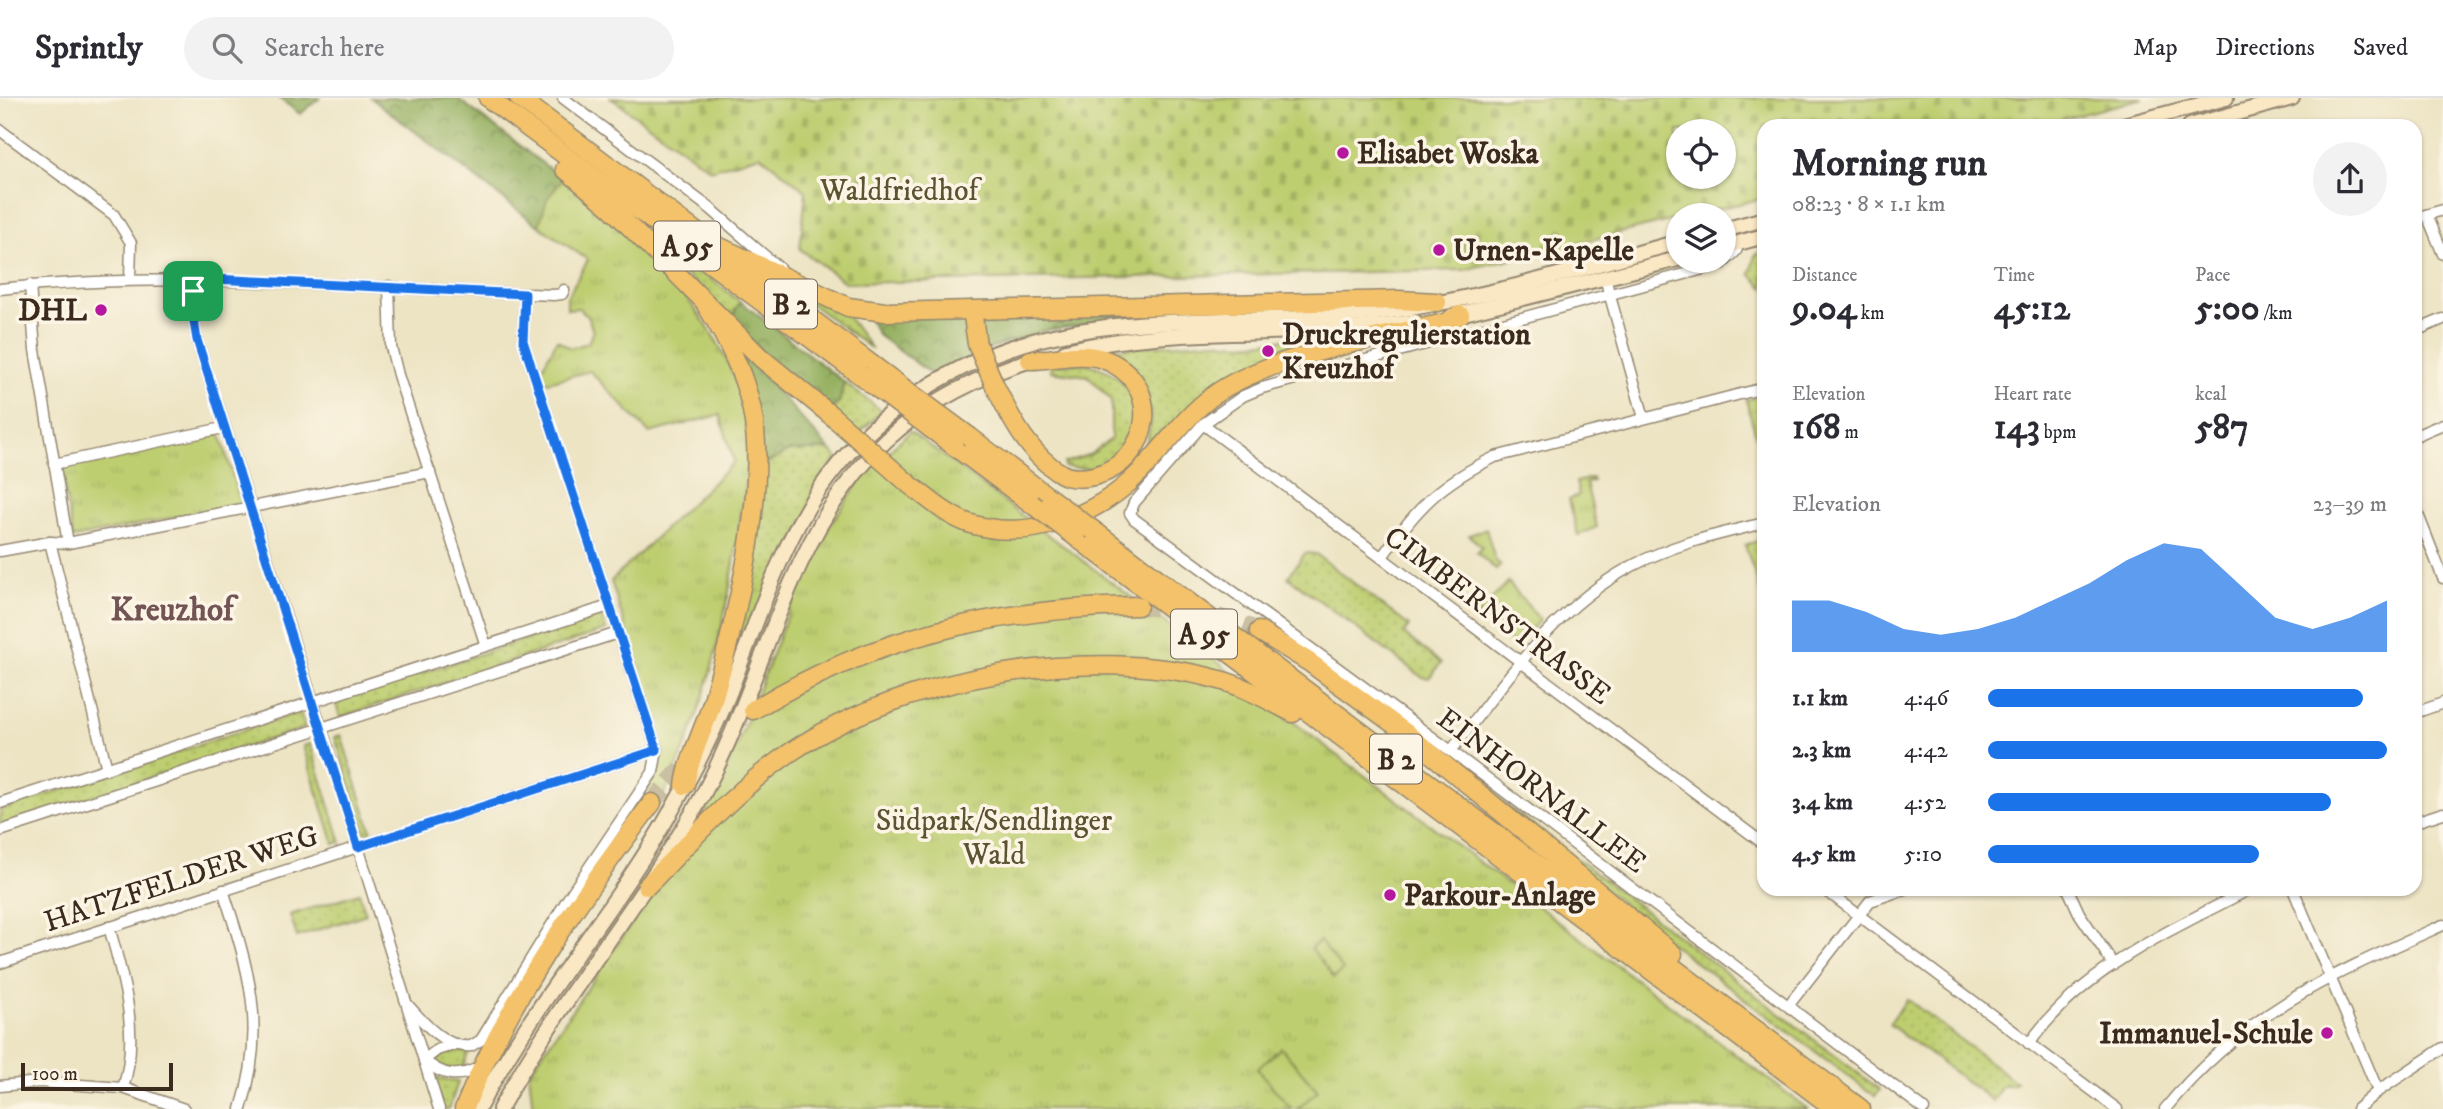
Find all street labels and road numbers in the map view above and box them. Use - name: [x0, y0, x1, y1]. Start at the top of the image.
- road number: A 95: [654, 222, 720, 270]
- road number: B 2: [765, 280, 817, 328]
- street label: CIMBERNSTRASSE: [1376, 519, 1618, 714]
- road number: A 95: [1171, 610, 1237, 658]
- street label: EINHORNALLEE: [1429, 700, 1653, 882]
- road number: B 2: [1370, 734, 1422, 784]
- street label: HATZFELDER WEG: [40, 818, 323, 941]

